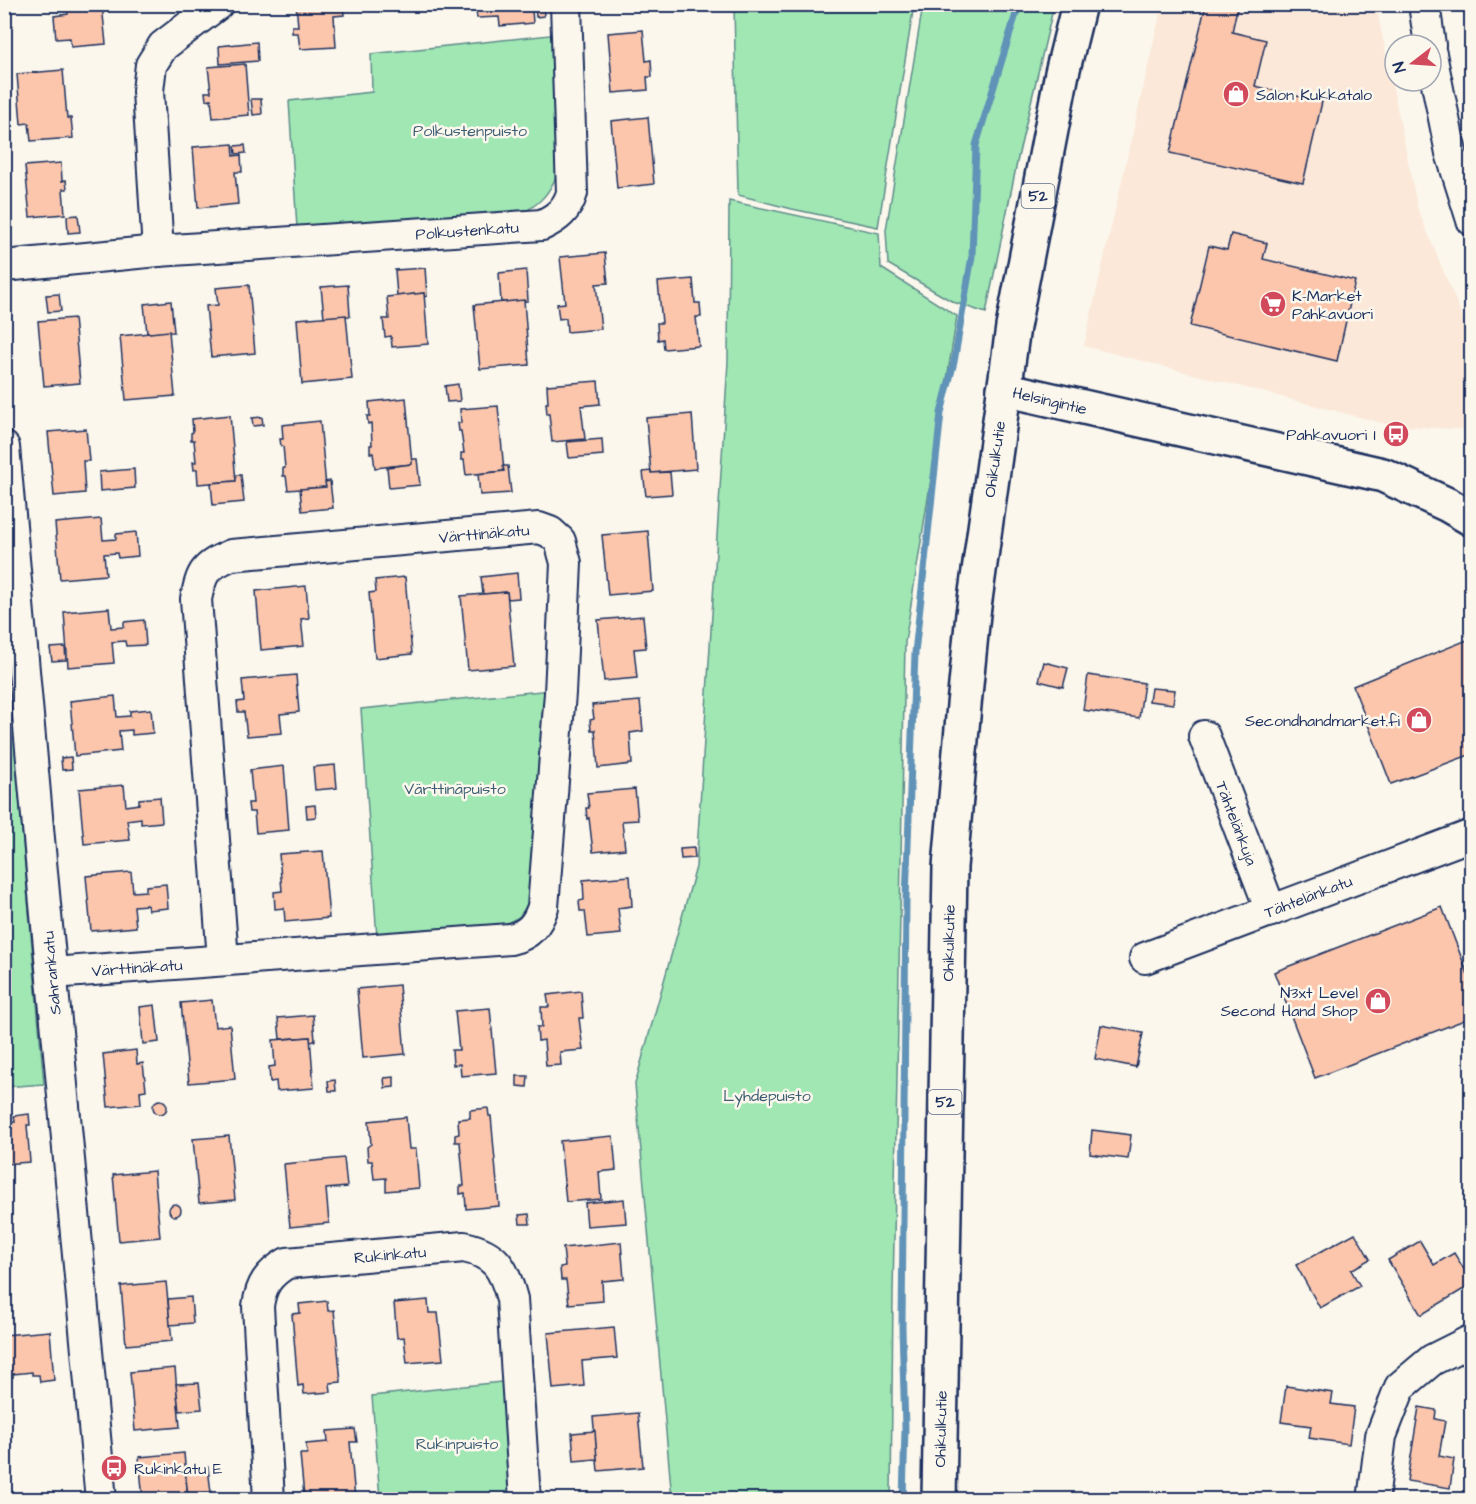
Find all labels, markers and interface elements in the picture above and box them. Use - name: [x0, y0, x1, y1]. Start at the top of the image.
- north arrow: [1383, 33, 1443, 93]
- text: N: [1388, 59, 1412, 75]
- shop icon: Salon Kukkatalo: [1221, 79, 1251, 109]
- place label: Salon Kukkatalo: [1256, 84, 1372, 106]
- park label: Polkustenpuisto: [413, 120, 527, 142]
- road number: 52: [1022, 184, 1054, 208]
- street label: Polkustenkatu: [415, 216, 519, 246]
- place label: K-Market Pahkavuori: [1292, 285, 1373, 325]
- supermarket icon: K-Market Pahkavuori: [1258, 289, 1288, 319]
- street label: Helsingintie: [1010, 382, 1089, 421]
- street label: Ohikulkutie: [979, 419, 1011, 499]
- bus stop icon: Pahkavuori I: [1381, 419, 1411, 449]
- place label: Pahkavuori I: [1286, 424, 1376, 446]
- street label: Värttinäkatu: [438, 519, 530, 549]
- shop icon: Secondhandmarket.fi: [1404, 705, 1434, 735]
- place label: Secondhandmarket.fi: [1245, 710, 1401, 732]
- park label: Värttinäpuisto: [404, 778, 506, 800]
- street label: Tähtelänkuja: [1210, 778, 1262, 869]
- street label: Tähtelänkatu: [1261, 870, 1355, 924]
- street label: Ohikulkutie: [937, 904, 961, 982]
- street label: Sahrankatu: [37, 930, 67, 1016]
- street label: Värttinäkatu: [91, 954, 183, 982]
- place label: N3xt Level Second Hand Shop: [1221, 982, 1358, 1022]
- shop icon: N3xt Level Second Hand Shop: [1363, 986, 1393, 1016]
- park label: Lyhdepuisto: [723, 1085, 811, 1108]
- road number: 52: [928, 1090, 962, 1114]
- street label: Rukinkatu: [353, 1241, 427, 1269]
- street label: Ohikulkutie: [929, 1390, 953, 1468]
- park label: Rukinpuisto: [416, 1433, 498, 1455]
- bus stop icon: Rukinkatu E: [99, 1453, 129, 1483]
- place label: Rukinkatu E: [134, 1458, 223, 1480]

